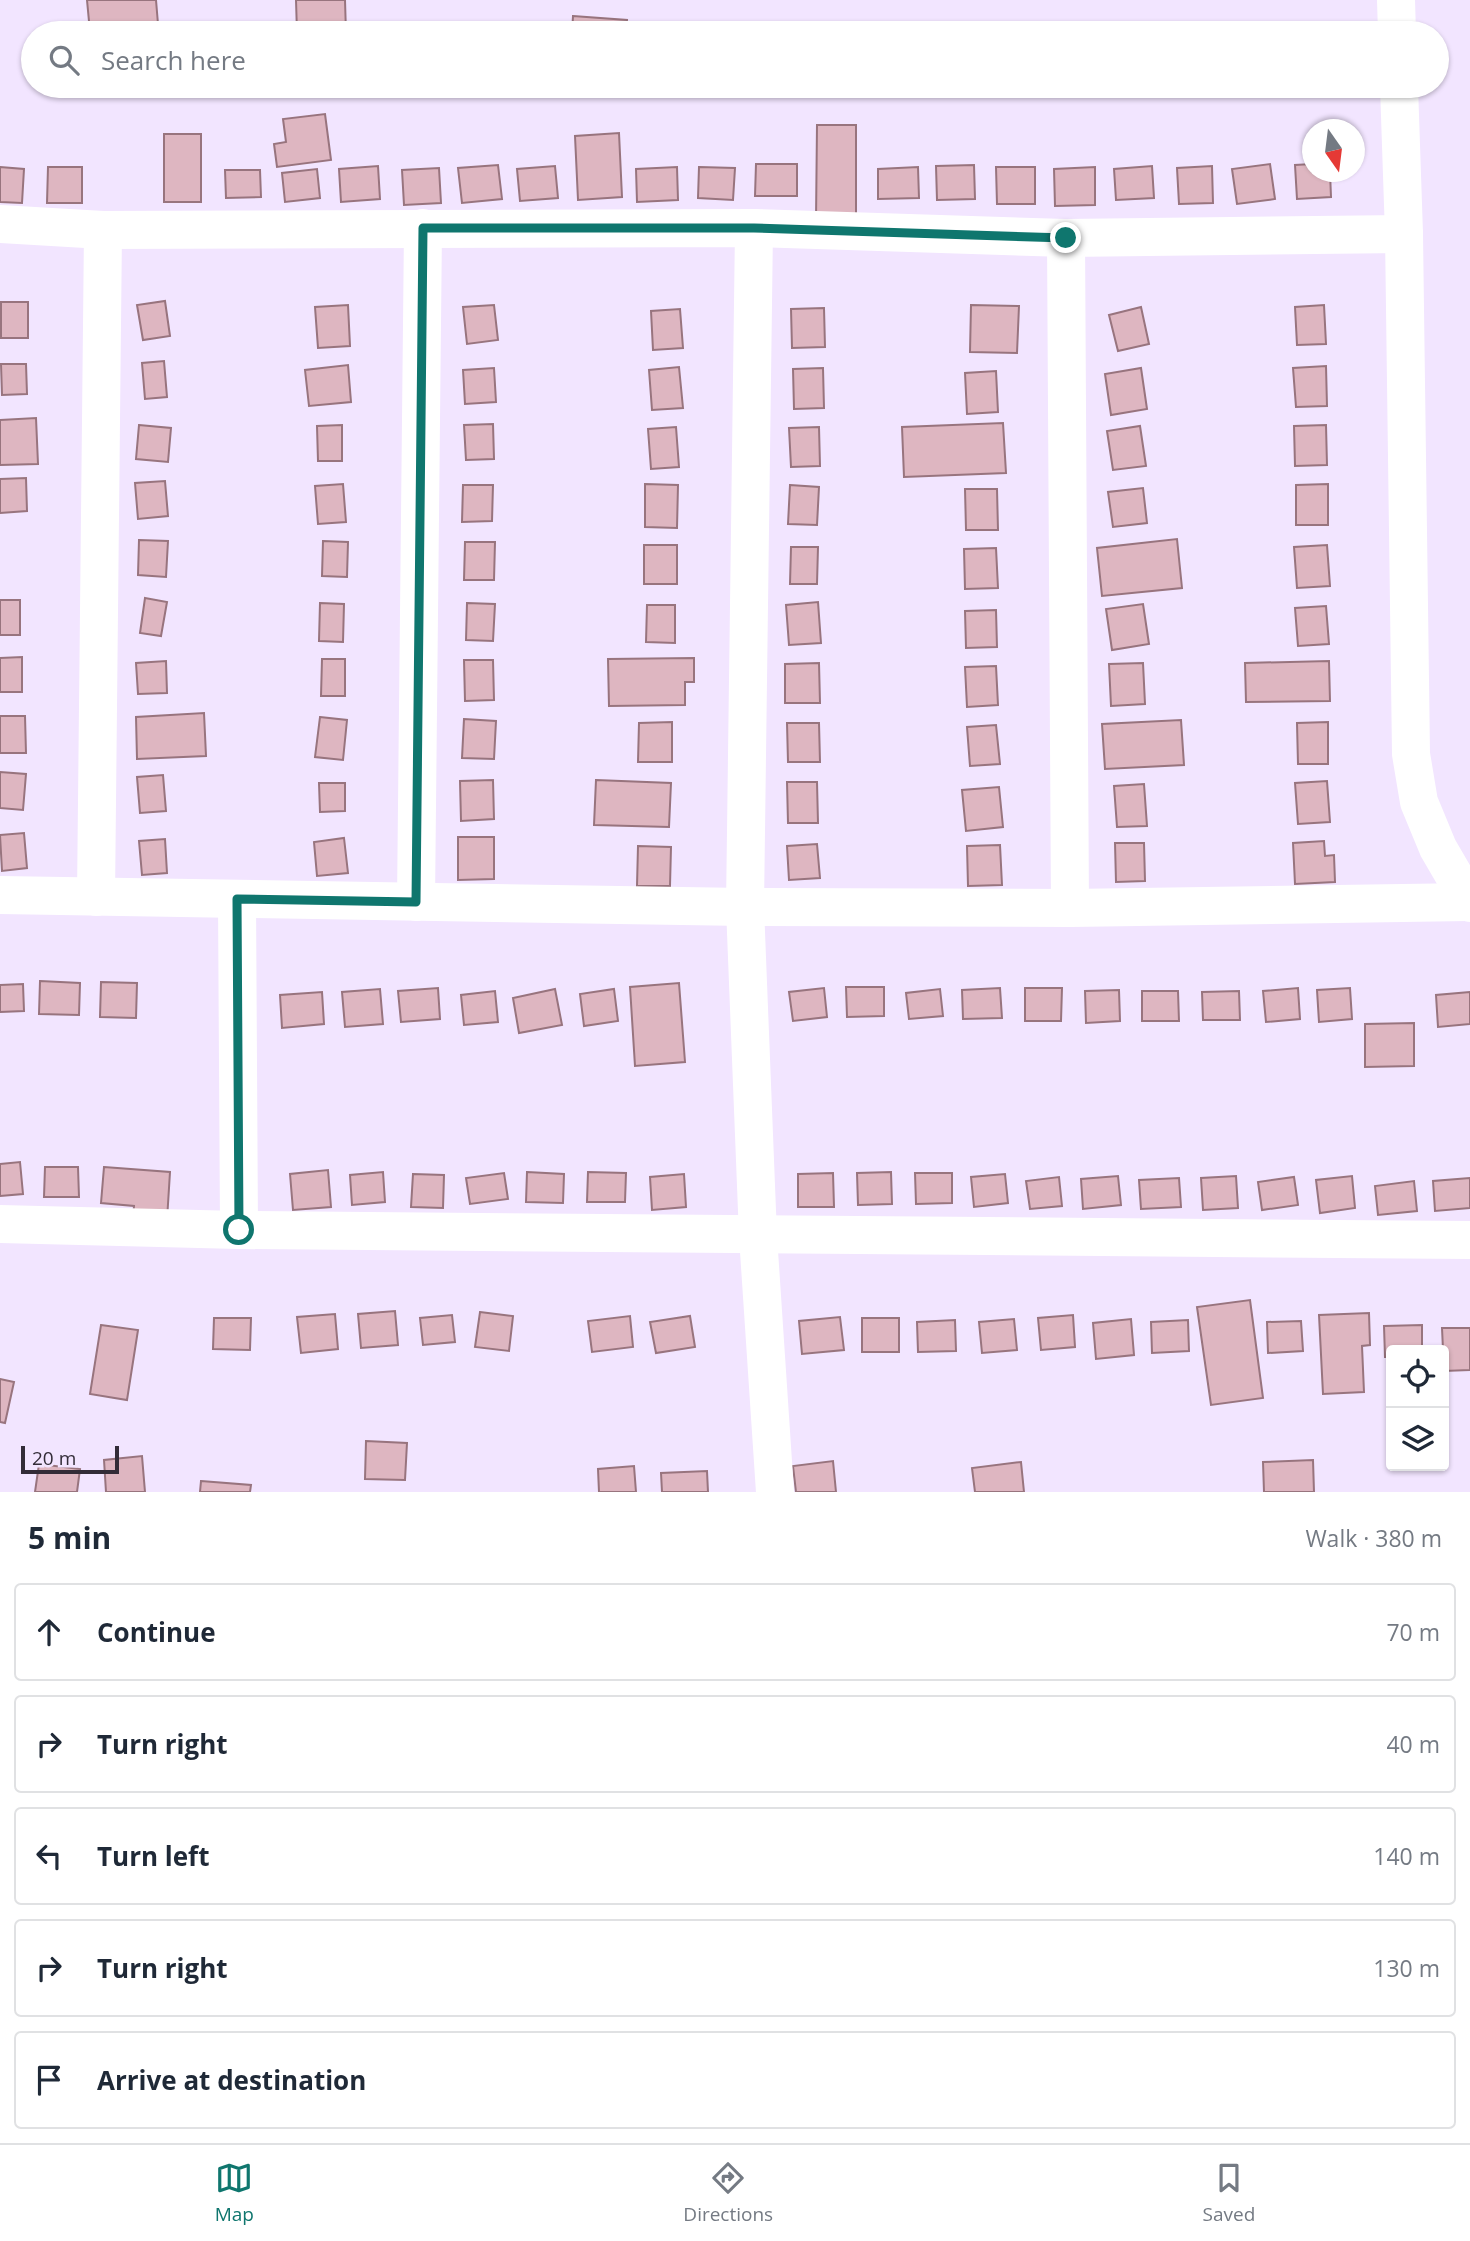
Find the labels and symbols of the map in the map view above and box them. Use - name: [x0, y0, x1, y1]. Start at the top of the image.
- north arrow: [1302, 119, 1365, 182]
- route end: [1050, 222, 1081, 253]
- route start: [223, 1214, 254, 1245]
- scale bar: [21, 1443, 119, 1475]

